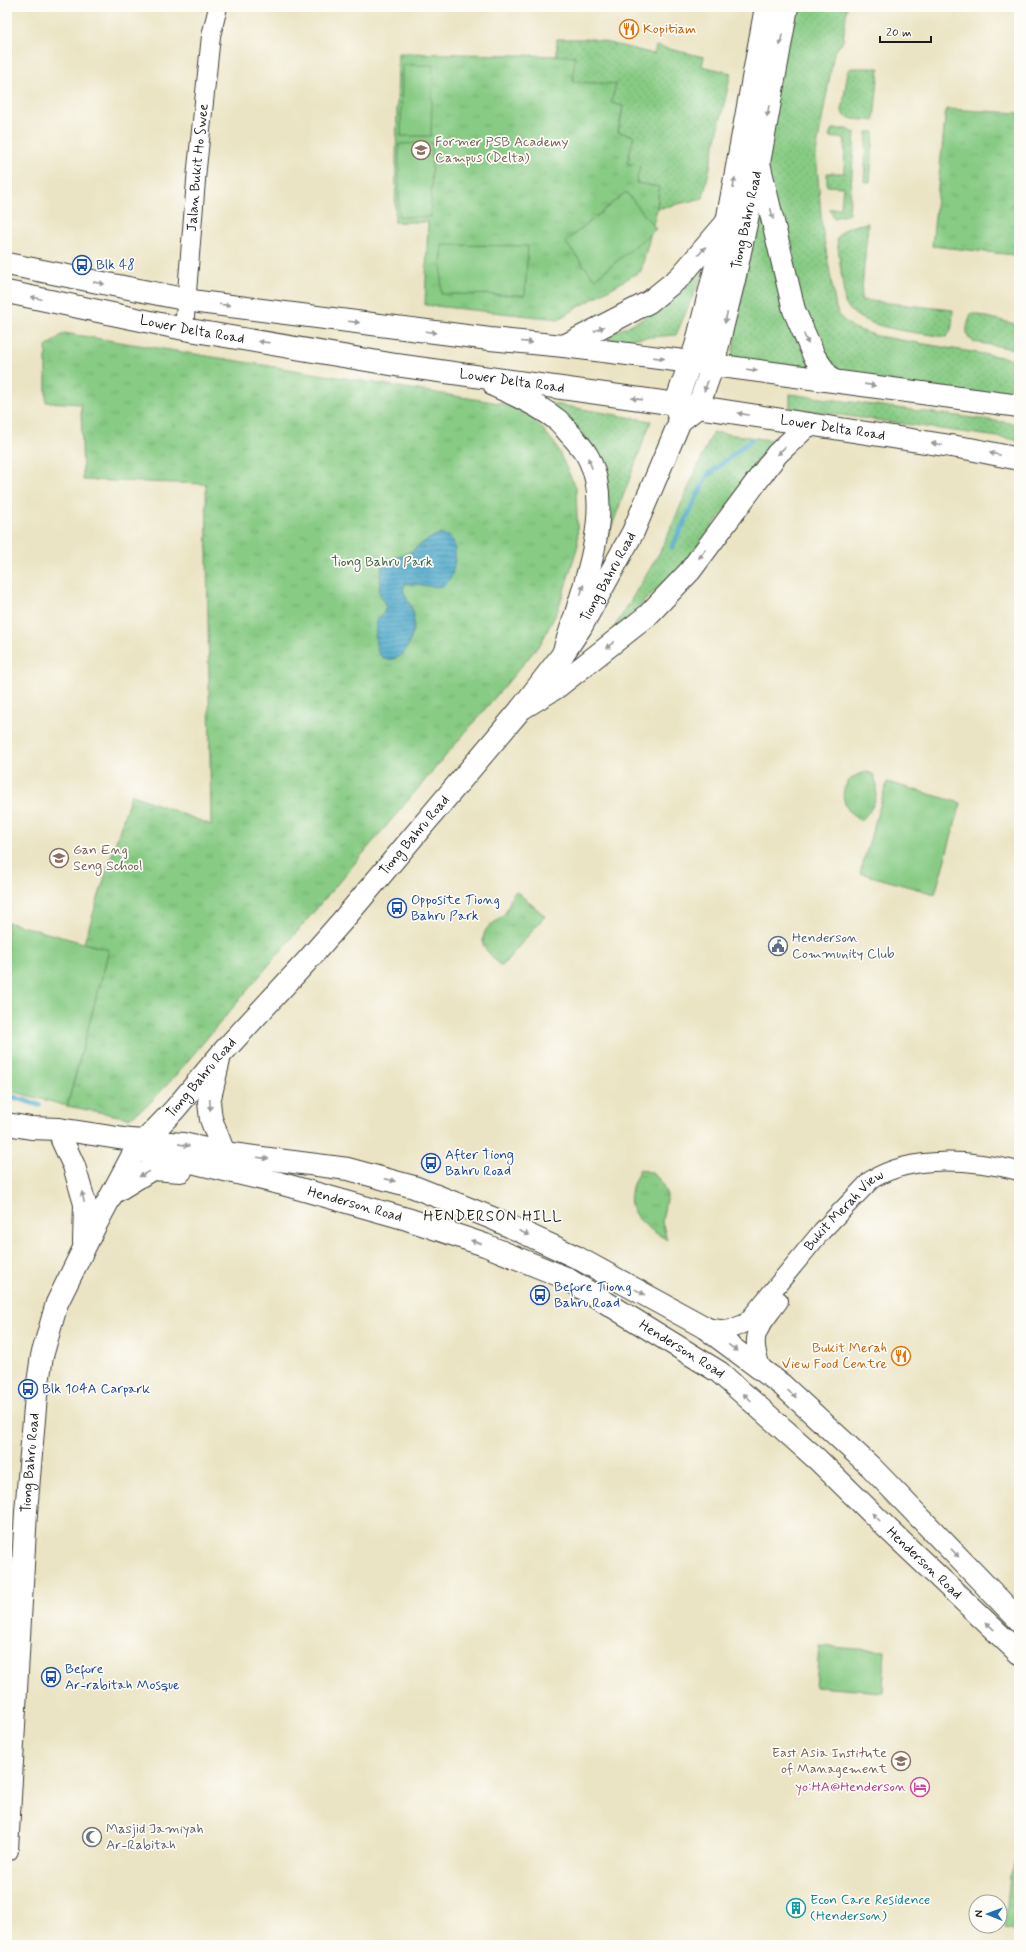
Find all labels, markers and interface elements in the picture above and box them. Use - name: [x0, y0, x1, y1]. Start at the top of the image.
- restaurant icon: Kopitiam: [618, 18, 640, 40]
- scale bar: [880, 18, 931, 44]
- place label: Kopitiam: [643, 20, 696, 38]
- text: 20 m: [886, 25, 912, 41]
- one-way arrow: [778, 34, 784, 46]
- street label: Jalan Bukit Ho Swee: [183, 103, 213, 232]
- one-way arrow: [765, 105, 771, 117]
- place label: Former PSB Academy Campus (Delta): [435, 133, 569, 167]
- school or university icon: Former PSB Academy Campus (Delta): [410, 139, 432, 161]
- street label: Tiong Bahru Road: [728, 169, 766, 271]
- one-way arrow: [732, 177, 738, 189]
- one-way arrow: [769, 208, 775, 220]
- one-way arrow: [697, 246, 706, 257]
- bus stop icon: Blk 48: [71, 254, 93, 276]
- place label: Blk 48: [96, 256, 135, 274]
- one-way arrow: [93, 280, 105, 286]
- one-way arrow: [30, 294, 42, 300]
- one-way arrow: [219, 302, 231, 308]
- street label: Lower Delta Road: [138, 311, 246, 348]
- one-way arrow: [722, 312, 728, 324]
- one-way arrow: [348, 319, 360, 325]
- one-way arrow: [594, 325, 605, 332]
- one-way arrow: [425, 328, 437, 335]
- one-way arrow: [804, 333, 810, 345]
- one-way arrow: [258, 338, 270, 344]
- one-way arrow: [521, 339, 533, 346]
- one-way arrow: [653, 355, 665, 361]
- street label: Lower Delta Road: [458, 365, 566, 397]
- one-way arrow: [746, 367, 758, 373]
- one-way arrow: [702, 380, 708, 392]
- one-way arrow: [864, 382, 876, 389]
- one-way arrow: [631, 396, 643, 402]
- one-way arrow: [737, 411, 749, 417]
- street label: Lower Delta Road: [779, 411, 886, 445]
- one-way arrow: [931, 441, 943, 447]
- one-way arrow: [776, 446, 786, 456]
- one-way arrow: [989, 451, 1001, 457]
- one-way arrow: [586, 457, 592, 469]
- street label: Tiong Bahru Road: [576, 529, 640, 625]
- one-way arrow: [698, 549, 707, 560]
- park label: Tiong Bahru Park: [331, 553, 433, 572]
- one-way arrow: [579, 583, 585, 595]
- one-way arrow: [604, 641, 615, 649]
- street label: Tiong Bahru Road: [375, 791, 454, 879]
- place label: Gan Eng Seng School: [73, 841, 142, 876]
- school or university icon: Gan Eng Seng School: [48, 847, 70, 869]
- place label: Opposite Tiong Bahru Park: [411, 891, 500, 925]
- bus stop icon: Opposite Tiong Bahru Park: [386, 897, 408, 919]
- place label: Henderson Community Club: [792, 929, 895, 963]
- public building icon: Henderson Community Club: [767, 935, 789, 957]
- street label: Tiong Bahru Road: [162, 1034, 240, 1122]
- one-way arrow: [207, 1099, 213, 1112]
- one-way arrow: [178, 1142, 190, 1148]
- place label: After Tiong Bahru Road: [445, 1146, 514, 1180]
- bus stop icon: After Tiong Bahru Road: [420, 1152, 442, 1174]
- one-way arrow: [257, 1155, 269, 1161]
- street label: Bukit Merah View: [800, 1166, 886, 1255]
- one-way arrow: [138, 1170, 150, 1177]
- one-way arrow: [384, 1178, 397, 1184]
- street label: Henderson Road: [305, 1182, 404, 1226]
- one-way arrow: [80, 1190, 86, 1203]
- district label: HENDERSON HILL: [423, 1207, 563, 1227]
- one-way arrow: [518, 1230, 530, 1236]
- one-way arrow: [470, 1239, 482, 1245]
- place label: Before Tiong Bahru Road: [554, 1278, 632, 1312]
- bus stop icon: Before Tiong Bahru Road: [529, 1284, 551, 1306]
- one-way arrow: [634, 1288, 646, 1295]
- street label: Henderson Road: [636, 1316, 729, 1382]
- place label: Bukit Merah View Food Centre: [782, 1339, 887, 1373]
- one-way arrow: [728, 1344, 738, 1352]
- restaurant icon: Bukit Merah View Food Centre: [890, 1345, 912, 1367]
- bus stop icon: Blk 104A Carpark: [17, 1378, 39, 1400]
- place label: Blk 104A Carpark: [42, 1380, 150, 1398]
- one-way arrow: [787, 1389, 797, 1399]
- one-way arrow: [742, 1392, 752, 1401]
- street label: Tiong Bahru Road: [17, 1412, 44, 1513]
- one-way arrow: [871, 1512, 881, 1522]
- street label: Henderson Road: [882, 1523, 966, 1603]
- one-way arrow: [950, 1548, 960, 1558]
- one-way arrow: [985, 1622, 995, 1631]
- place label: Before Ar-rabitah Mosque: [65, 1660, 180, 1694]
- bus stop icon: Before Ar-rabitah Mosque: [40, 1666, 62, 1688]
- place label: East Asia Institute of Management: [772, 1744, 888, 1778]
- school or university icon: East Asia Institute of Management: [890, 1750, 912, 1772]
- hotel icon: yo:HA@Henderson: [909, 1776, 931, 1798]
- place label: yo:HA@Henderson: [795, 1778, 906, 1796]
- place label: Masjid Jamiyah Ar-Rabitah: [106, 1820, 204, 1854]
- mosque icon: Masjid Jamiyah Ar-Rabitah: [81, 1826, 103, 1848]
- place label: Econ Care Residence (Henderson): [810, 1891, 930, 1925]
- north arrow: [968, 1894, 1008, 1934]
- building icon: Econ Care Residence (Henderson): [785, 1897, 807, 1919]
- text: N: [972, 1910, 986, 1918]

